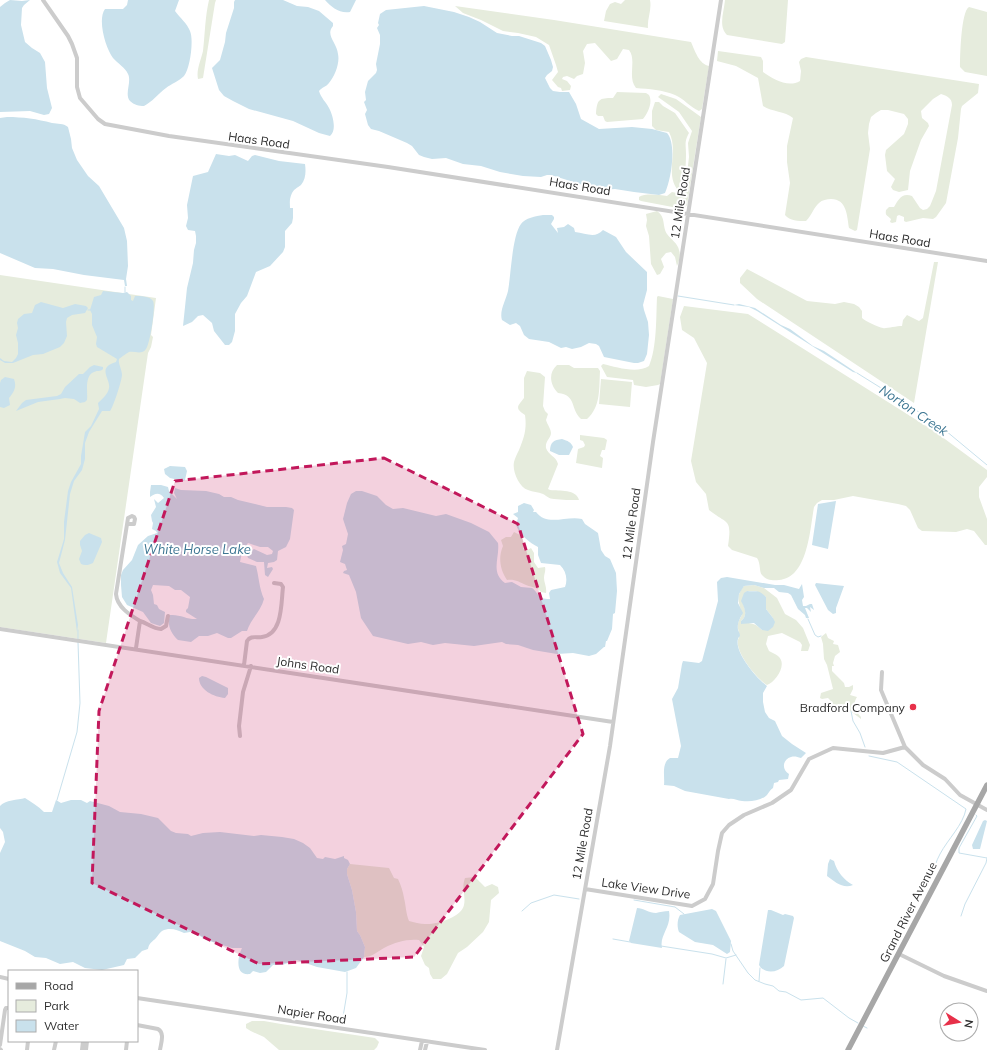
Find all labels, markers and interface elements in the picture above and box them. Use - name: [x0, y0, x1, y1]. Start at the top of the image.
- street label: Haas Road: [227, 128, 291, 152]
- street label: 12 Mile Road: [667, 166, 693, 240]
- street label: Haas Road: [548, 174, 612, 198]
- street label: Haas Road: [868, 226, 932, 250]
- water label: Norton Creek: [877, 381, 952, 439]
- street label: 12 Mile Road: [619, 487, 643, 561]
- water label: White Horse Lake: [143, 541, 251, 557]
- street label: Johns Road: [276, 653, 340, 677]
- place label: Bradford Company: [800, 700, 906, 715]
- marker: Bradford Company: [908, 702, 918, 712]
- street label: 12 Mile Road: [568, 807, 596, 881]
- street label: Grand River Avenue: [876, 859, 940, 965]
- street label: Lake View Drive: [601, 874, 691, 902]
- legend: [8, 970, 138, 1042]
- text: Road: [44, 978, 73, 993]
- text: Park: [44, 998, 70, 1013]
- street label: Napier Road: [276, 1001, 348, 1027]
- north arrow: [939, 1002, 979, 1042]
- text: Water: [44, 1018, 80, 1033]
- text: N: [961, 1018, 976, 1029]

